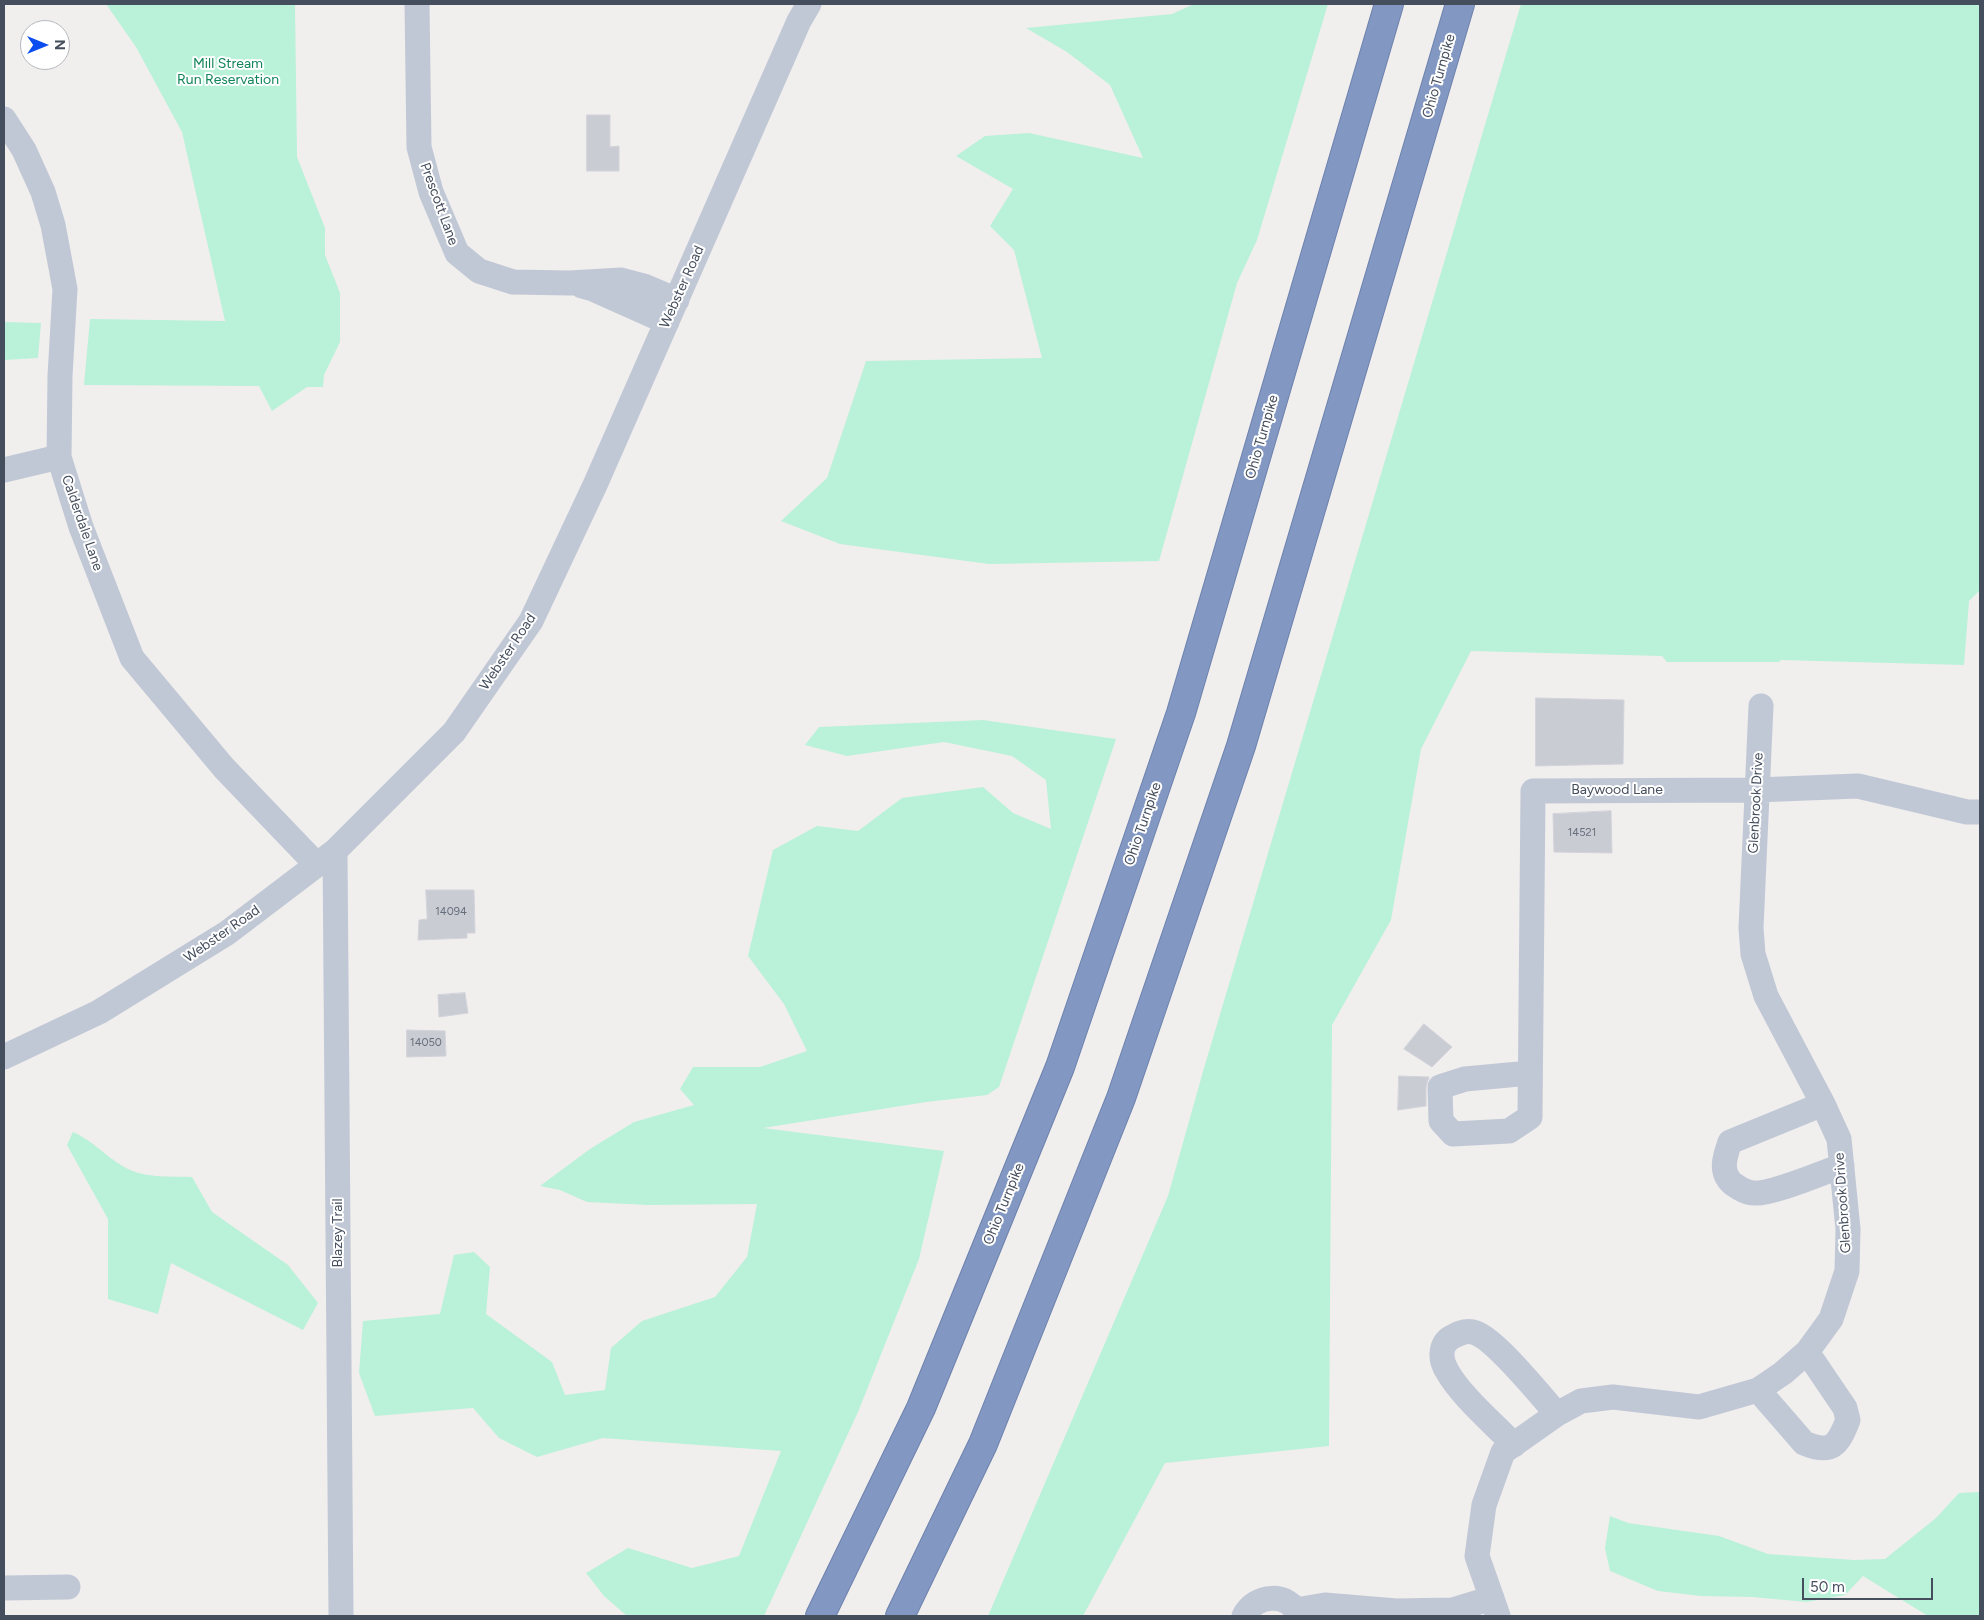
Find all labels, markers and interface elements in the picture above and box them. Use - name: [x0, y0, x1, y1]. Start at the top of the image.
- north arrow: [20, 20, 70, 70]
- street label: Ohio Turnpike: [1419, 32, 1459, 120]
- text: N: [51, 40, 68, 50]
- park label: Mill Stream Run Reservation: [177, 56, 279, 88]
- street label: Prescott Lane: [416, 160, 462, 248]
- street label: Webster Road: [656, 243, 708, 331]
- street label: Ohio Turnpike: [1242, 393, 1282, 481]
- street label: Calderdale Lane: [58, 473, 106, 573]
- street label: Webster Road: [476, 611, 540, 693]
- street label: Glenbrook Drive: [1745, 752, 1767, 854]
- street label: Ohio Turnpike: [1121, 780, 1165, 868]
- street label: Baywood Lane: [1571, 782, 1663, 798]
- house number: 14521: [1568, 826, 1596, 840]
- street label: Webster Road: [181, 902, 263, 966]
- house number: 14094: [435, 905, 467, 919]
- house number: 14050: [410, 1036, 442, 1050]
- street label: Glenbrook Drive: [1831, 1152, 1855, 1254]
- street label: Ohio Turnpike: [980, 1161, 1028, 1247]
- street label: Blazey Trail: [330, 1198, 346, 1268]
- scale bar: [1804, 1568, 1935, 1600]
- text: 50 m: [1810, 1578, 1845, 1596]

